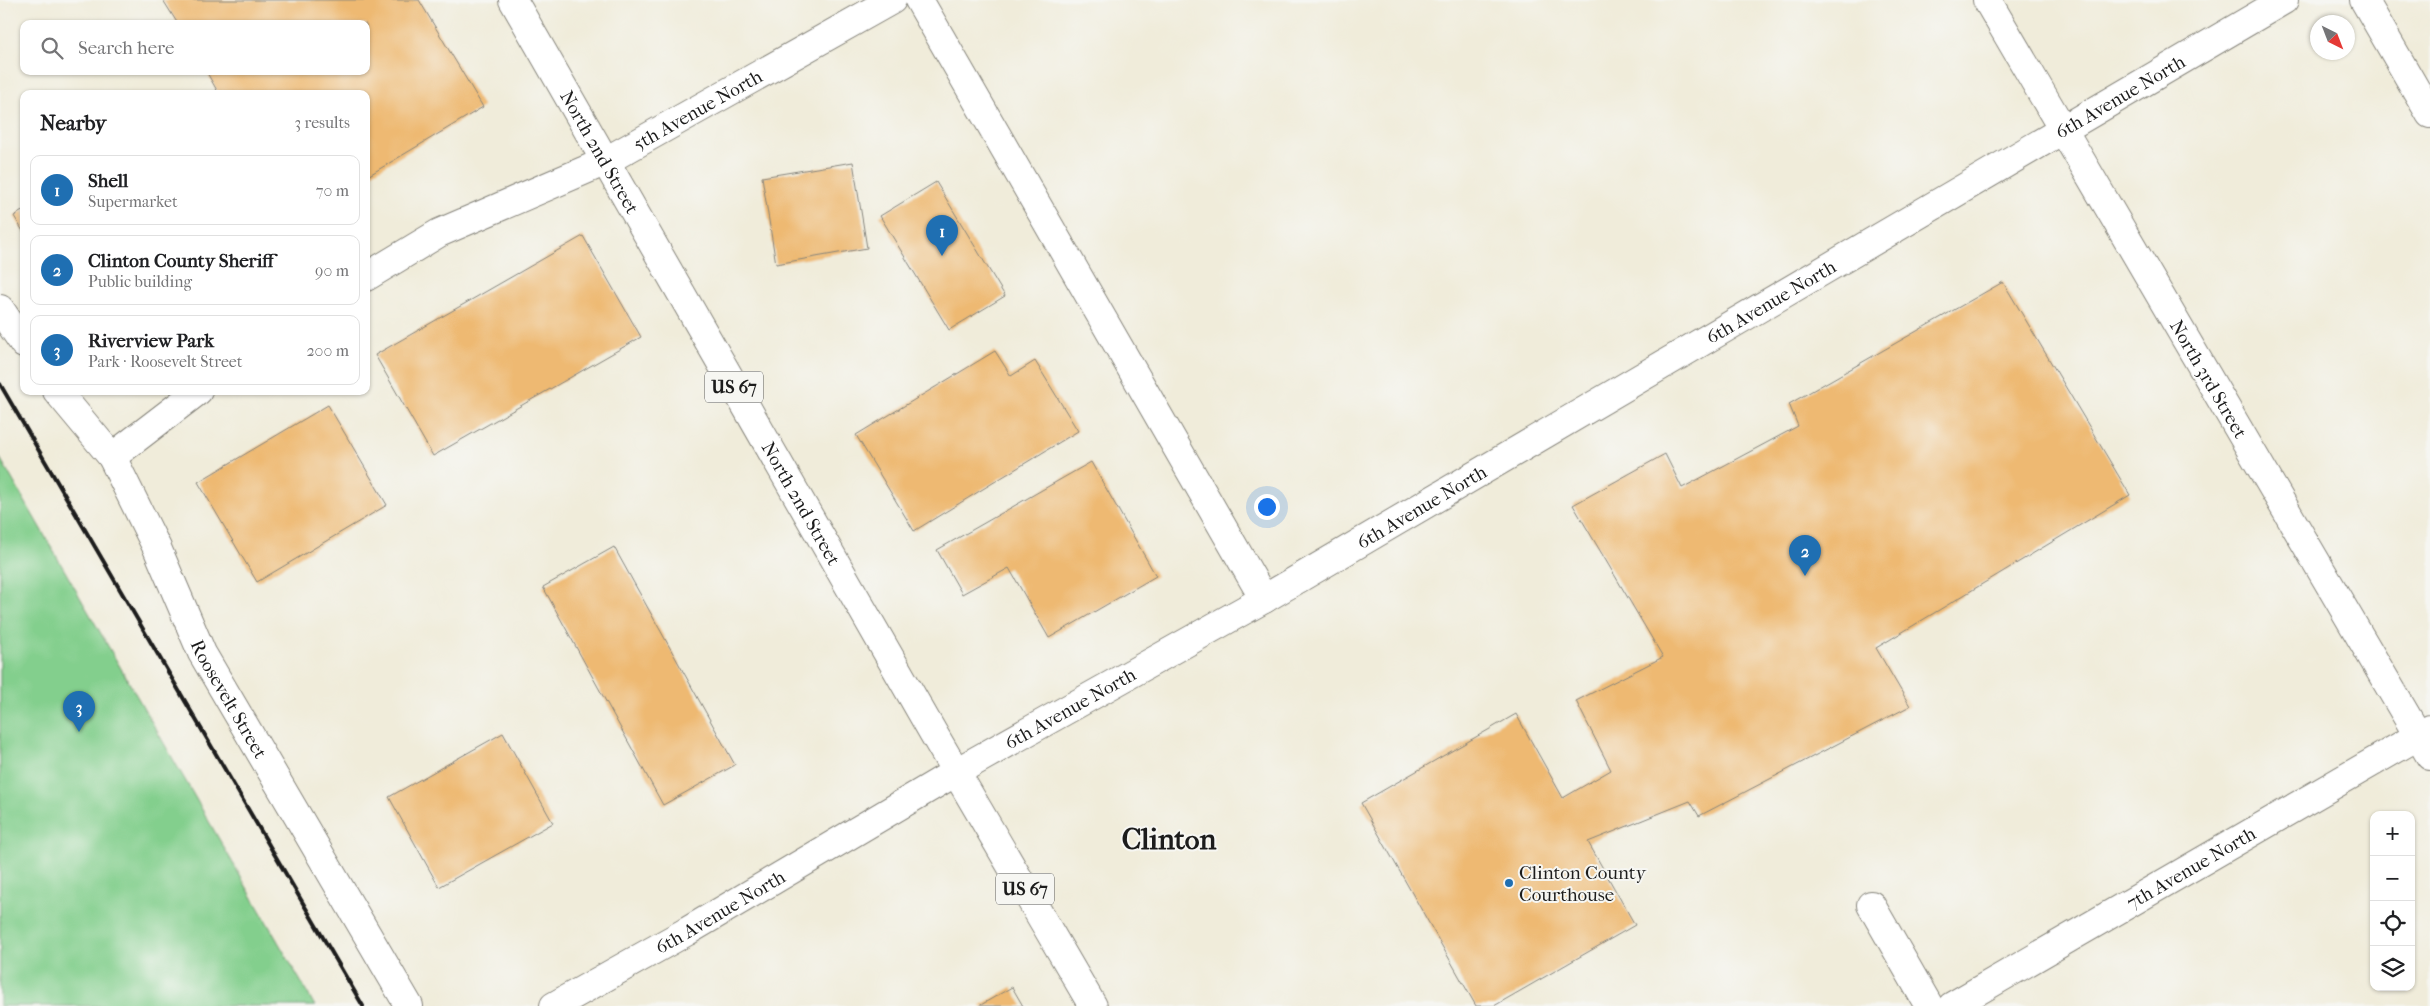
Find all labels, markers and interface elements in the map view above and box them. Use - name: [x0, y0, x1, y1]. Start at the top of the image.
- north arrow: [2310, 15, 2355, 60]
- search box: [20, 20, 370, 75]
- icon: search: [38, 34, 66, 62]
- text: Search here: [78, 37, 174, 59]
- street label: 6th Avenue North: [2052, 50, 2189, 144]
- street label: 5th Avenue North: [630, 65, 766, 155]
- street label: North 2nd Street: [555, 87, 643, 218]
- text: Nearby: [40, 111, 106, 135]
- text: 3 results: [294, 113, 350, 132]
- text: Shell: [88, 170, 128, 192]
- text: 1: [54, 181, 60, 200]
- text: 70 m: [316, 181, 349, 200]
- text: Supermarket: [88, 192, 178, 211]
- pin: 1: [926, 215, 958, 256]
- text: Clinton County Sheriff: [88, 250, 274, 272]
- street label: 6th Avenue North: [1702, 256, 1840, 349]
- text: 2: [53, 261, 61, 280]
- text: 90 m: [315, 261, 349, 280]
- text: Public building: [88, 272, 192, 291]
- street label: North 3rd Street: [2165, 316, 2251, 443]
- text: Riverview Park: [88, 330, 214, 352]
- text: 3: [54, 341, 60, 360]
- text: 200 m: [306, 341, 349, 360]
- text: Park · Roosevelt Street: [88, 352, 242, 371]
- road number: US 67: [705, 372, 763, 402]
- street label: North 2nd Street: [757, 438, 845, 569]
- street label: 6th Avenue North: [1353, 461, 1491, 554]
- your location: [1254, 494, 1280, 520]
- pin: 2: [1789, 535, 1821, 576]
- street label: Roosevelt Street: [186, 637, 272, 763]
- street label: 6th Avenue North: [1001, 663, 1140, 754]
- pin: 3: [63, 691, 95, 732]
- map controls: [2370, 811, 2415, 991]
- button: +: [2370, 811, 2415, 856]
- street label: 7th Avenue North: [2123, 822, 2260, 914]
- district label: Clinton: [1122, 823, 1217, 857]
- button: −: [2370, 856, 2415, 901]
- place label: Clinton County Courthouse: [1519, 862, 1647, 906]
- street label: 6th Avenue North: [652, 866, 790, 959]
- road number: US 67: [996, 874, 1054, 904]
- marker: Clinton County Courthouse: [1503, 877, 1515, 889]
- button: locate: [2370, 901, 2415, 946]
- button: layers: [2370, 946, 2415, 991]

